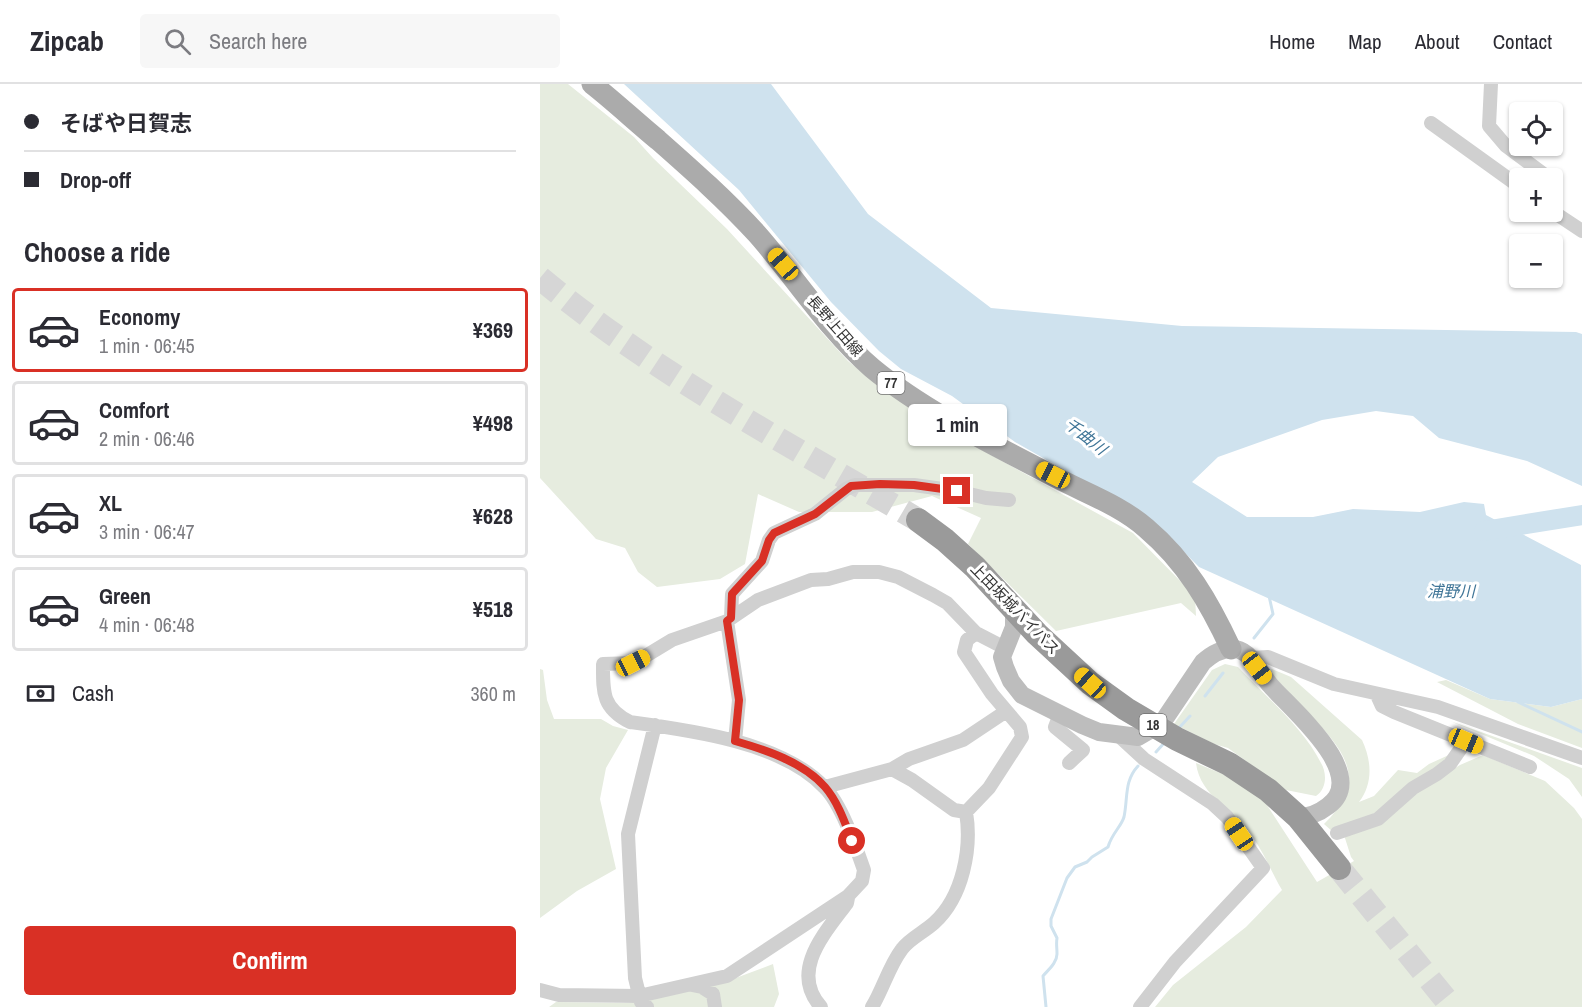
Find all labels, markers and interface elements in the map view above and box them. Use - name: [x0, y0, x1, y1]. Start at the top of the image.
- search box: [140, 14, 560, 68]
- text: Zipcab: [30, 22, 104, 60]
- icon: search: [161, 25, 194, 58]
- text: Search here: [209, 26, 307, 56]
- text: Home: [1269, 27, 1315, 56]
- text: Map: [1348, 27, 1382, 56]
- text: About: [1415, 27, 1460, 56]
- text: Contact: [1493, 27, 1552, 56]
- map controls: [1509, 102, 1563, 288]
- button: locate: [1509, 102, 1563, 156]
- text: そばや日賀志: [60, 108, 192, 138]
- text: Drop-off: [60, 165, 131, 195]
- button: +: [1509, 168, 1563, 222]
- text: Choose a ride: [24, 234, 170, 270]
- button: −: [1509, 234, 1563, 288]
- car: [764, 245, 802, 283]
- street label: 長野上田線: [803, 290, 868, 361]
- text: Economy: [99, 302, 180, 332]
- icon: car: [27, 303, 81, 357]
- text: ¥369: [473, 315, 513, 345]
- text: 1 min · 06:45: [99, 332, 195, 359]
- road number: 77: [878, 372, 904, 394]
- text: Comfort: [99, 395, 169, 425]
- icon: car: [27, 396, 81, 450]
- callout: 1 min: [908, 404, 1006, 446]
- text: ¥498: [473, 408, 513, 438]
- text: 1 min: [936, 411, 979, 438]
- water label: 千曲川: [1060, 413, 1113, 461]
- text: 2 min · 06:46: [99, 425, 195, 452]
- car: [1033, 459, 1073, 491]
- route end: [943, 477, 970, 504]
- text: XL: [99, 488, 122, 518]
- icon: car: [27, 489, 81, 543]
- text: ¥628: [473, 501, 513, 531]
- text: 3 min · 06:47: [99, 518, 195, 545]
- street label: 上田坂城バイパス: [966, 558, 1064, 659]
- water label: 浦野川: [1427, 580, 1477, 602]
- text: Green: [99, 581, 151, 611]
- icon: car: [27, 582, 81, 636]
- text: ¥518: [473, 594, 513, 624]
- text: 4 min · 06:48: [99, 611, 195, 638]
- car: [613, 647, 653, 679]
- car: [1239, 648, 1275, 688]
- car: [1071, 664, 1109, 702]
- icon: cash: [24, 677, 57, 710]
- text: Cash: [72, 678, 114, 708]
- text: 360 m: [470, 680, 516, 707]
- road number: 18: [1140, 714, 1166, 736]
- car: [1446, 726, 1486, 756]
- car: [1221, 814, 1257, 854]
- route start: [838, 827, 865, 854]
- button: Confirm: [24, 926, 516, 995]

